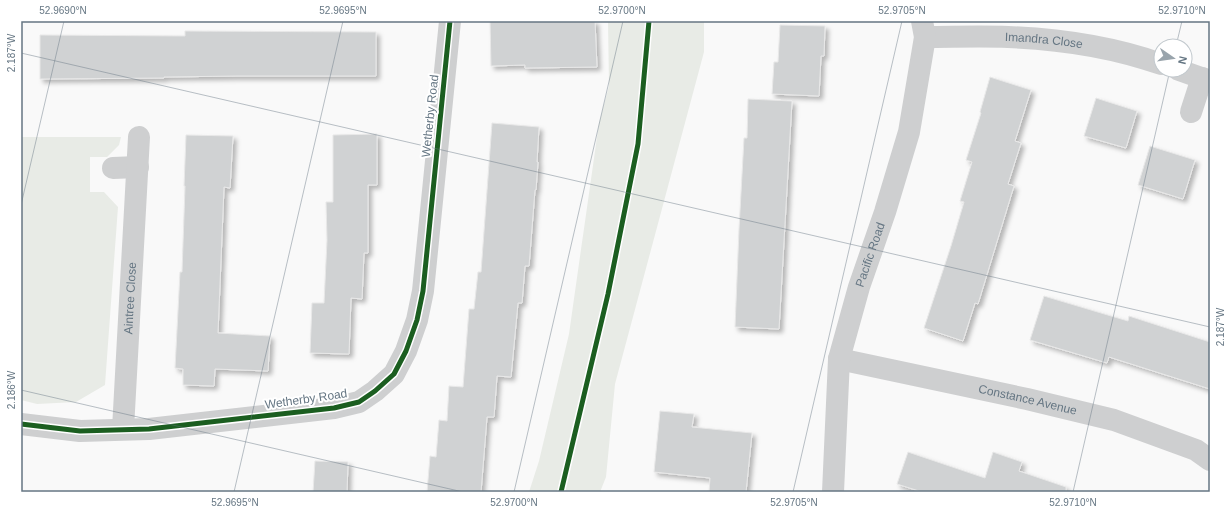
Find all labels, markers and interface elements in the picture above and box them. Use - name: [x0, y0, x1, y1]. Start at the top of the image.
- text: 52.9690°N: [39, 5, 87, 16]
- text: 52.9695°N: [319, 5, 367, 16]
- text: 52.9700°N: [598, 5, 646, 16]
- text: 52.9705°N: [878, 5, 926, 16]
- text: 52.9710°N: [1158, 5, 1206, 16]
- street label: Imandra Close: [1005, 30, 1084, 51]
- text: 2.187°W: [6, 33, 17, 72]
- north arrow: [1153, 38, 1193, 78]
- text: N: [1176, 55, 1189, 66]
- street label: Wetherby Road: [419, 74, 441, 158]
- street label: Pacific Road: [853, 221, 888, 289]
- street label: Aintree Close: [121, 261, 139, 335]
- text: 2.187°W: [1215, 307, 1226, 346]
- text: 2.186°W: [6, 370, 17, 409]
- street label: Constance Avenue: [977, 382, 1079, 418]
- street label: Wetherby Road: [264, 386, 348, 412]
- text: 52.9695°N: [211, 497, 259, 508]
- text: 52.9700°N: [490, 497, 538, 508]
- text: 52.9705°N: [770, 497, 818, 508]
- text: 52.9710°N: [1049, 497, 1097, 508]

